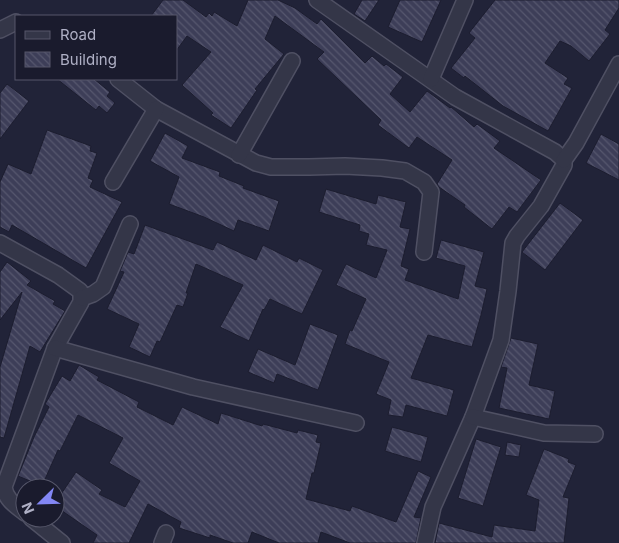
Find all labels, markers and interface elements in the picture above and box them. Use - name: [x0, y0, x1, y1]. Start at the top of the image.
- legend: [15, 15, 178, 80]
- text: Road: [60, 25, 96, 44]
- text: Building: [60, 50, 117, 69]
- north arrow: [15, 478, 65, 528]
- text: N: [18, 500, 37, 517]

